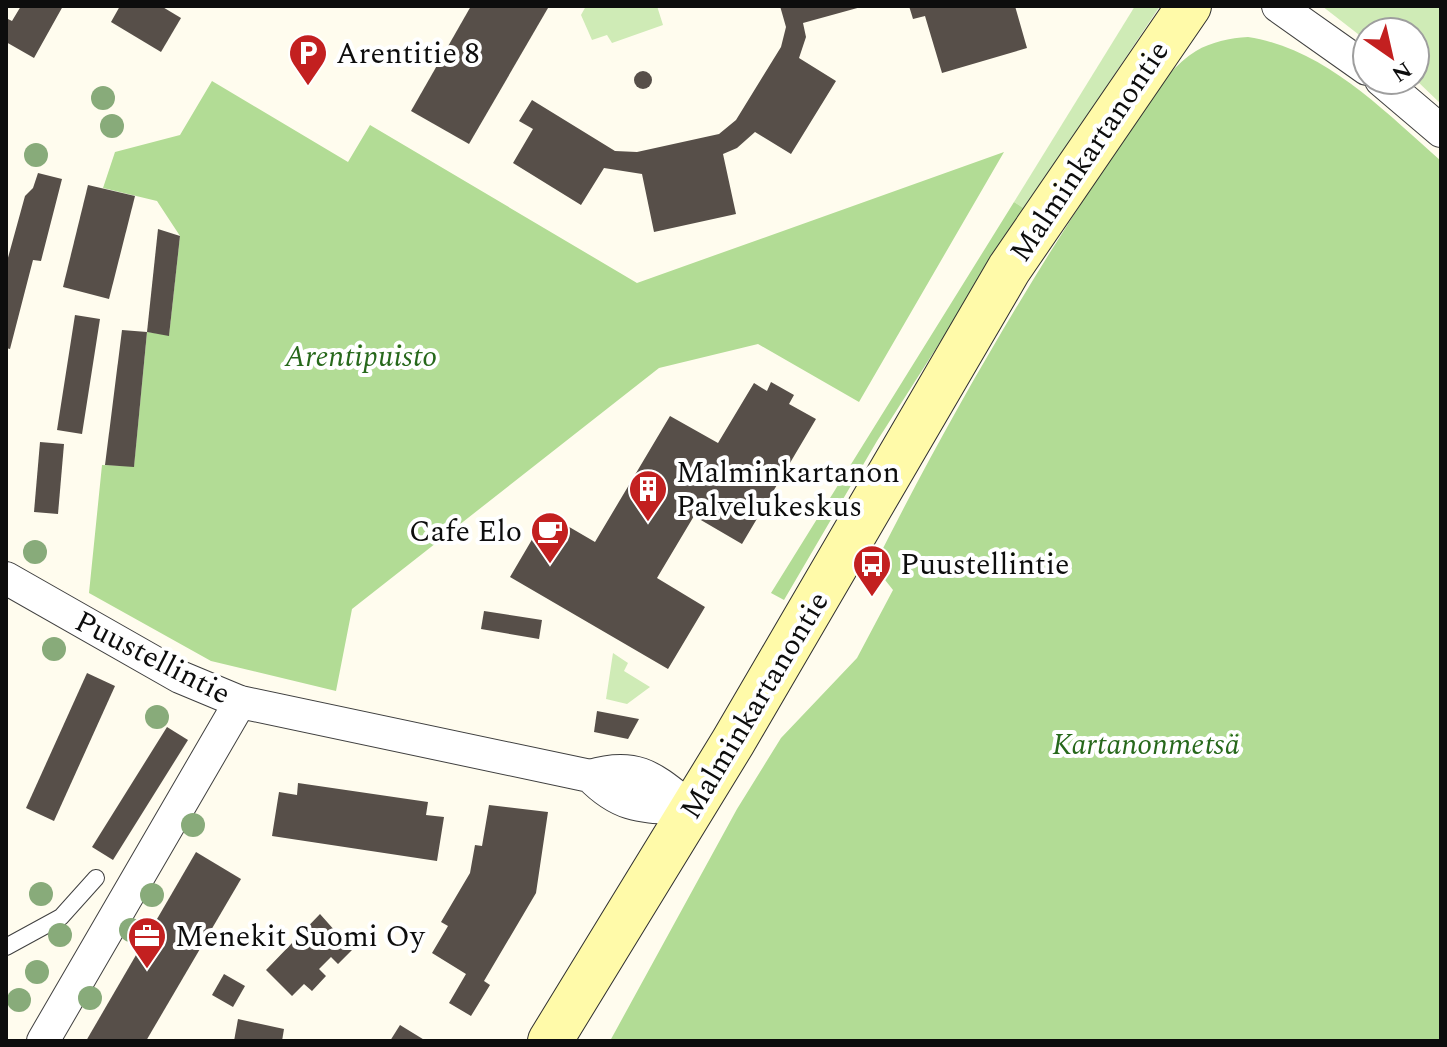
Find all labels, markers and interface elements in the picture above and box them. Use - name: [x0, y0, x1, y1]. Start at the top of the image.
- north arrow: [1351, 16, 1431, 96]
- place label: Arentitie 8: [336, 31, 479, 77]
- parking icon: Arentitie 8: [287, 32, 329, 87]
- street label: Malminkartanontie: [999, 32, 1181, 272]
- text: N: [1385, 53, 1418, 90]
- park label: Arentipuisto: [284, 334, 437, 380]
- place label: Malminkartanon Palvelukeskus: [676, 450, 900, 530]
- building icon: Malminkartanon Palvelukeskus: [627, 468, 669, 523]
- place label: Cafe Elo: [409, 509, 522, 555]
- cafe icon: Cafe Elo: [529, 510, 571, 565]
- place label: Puustellintie: [900, 542, 1070, 588]
- bus stop icon: Puustellintie: [851, 543, 893, 598]
- street label: Malminkartanontie: [669, 583, 841, 828]
- street label: Puustellintie: [67, 599, 239, 717]
- park label: Kartanonmetsä: [1052, 722, 1240, 768]
- place label: Menekit Suomi Oy: [175, 914, 426, 960]
- office icon: Menekit Suomi Oy: [126, 915, 168, 970]

